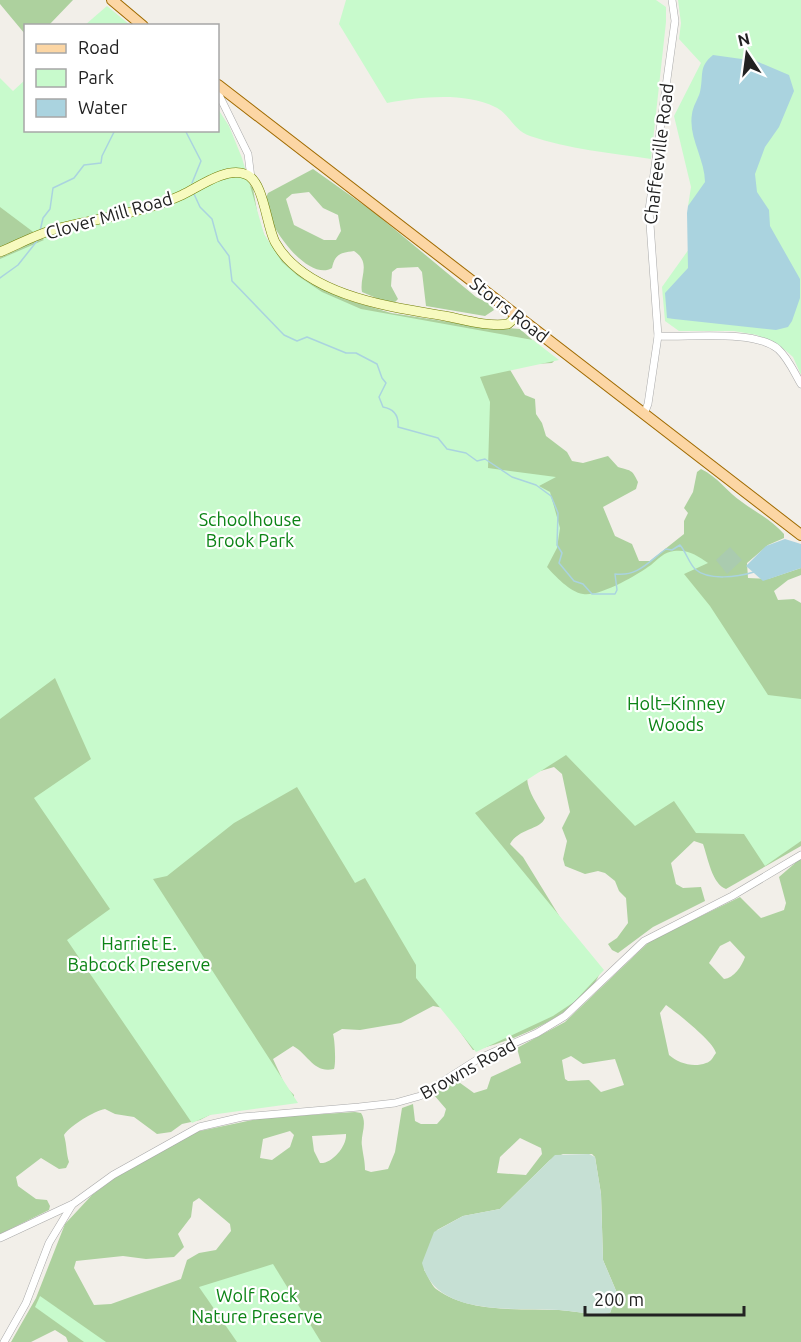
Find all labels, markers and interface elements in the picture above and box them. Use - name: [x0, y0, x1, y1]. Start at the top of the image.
- legend: [24, 24, 219, 132]
- north arrow: [717, 24, 777, 84]
- text: N: [736, 29, 751, 49]
- text: Road: [78, 37, 120, 57]
- text: Park: [78, 67, 114, 87]
- street label: Chaffeeville Road: [639, 82, 677, 226]
- text: Water: [78, 97, 128, 117]
- street label: Clover Mill Road: [43, 187, 174, 243]
- street label: Storrs Road: [466, 272, 553, 346]
- park label: Schoolhouse Brook Park: [199, 509, 301, 550]
- park label: Holt–Kinney Woods: [627, 693, 725, 734]
- park label: Harriet E. Babcock Preserve: [68, 933, 210, 974]
- street label: Browns Road: [416, 1034, 519, 1103]
- scale bar: [585, 1279, 744, 1317]
- park label: Wolf Rock Nature Preserve: [191, 1285, 323, 1326]
- text: 200 m: [594, 1289, 644, 1309]

